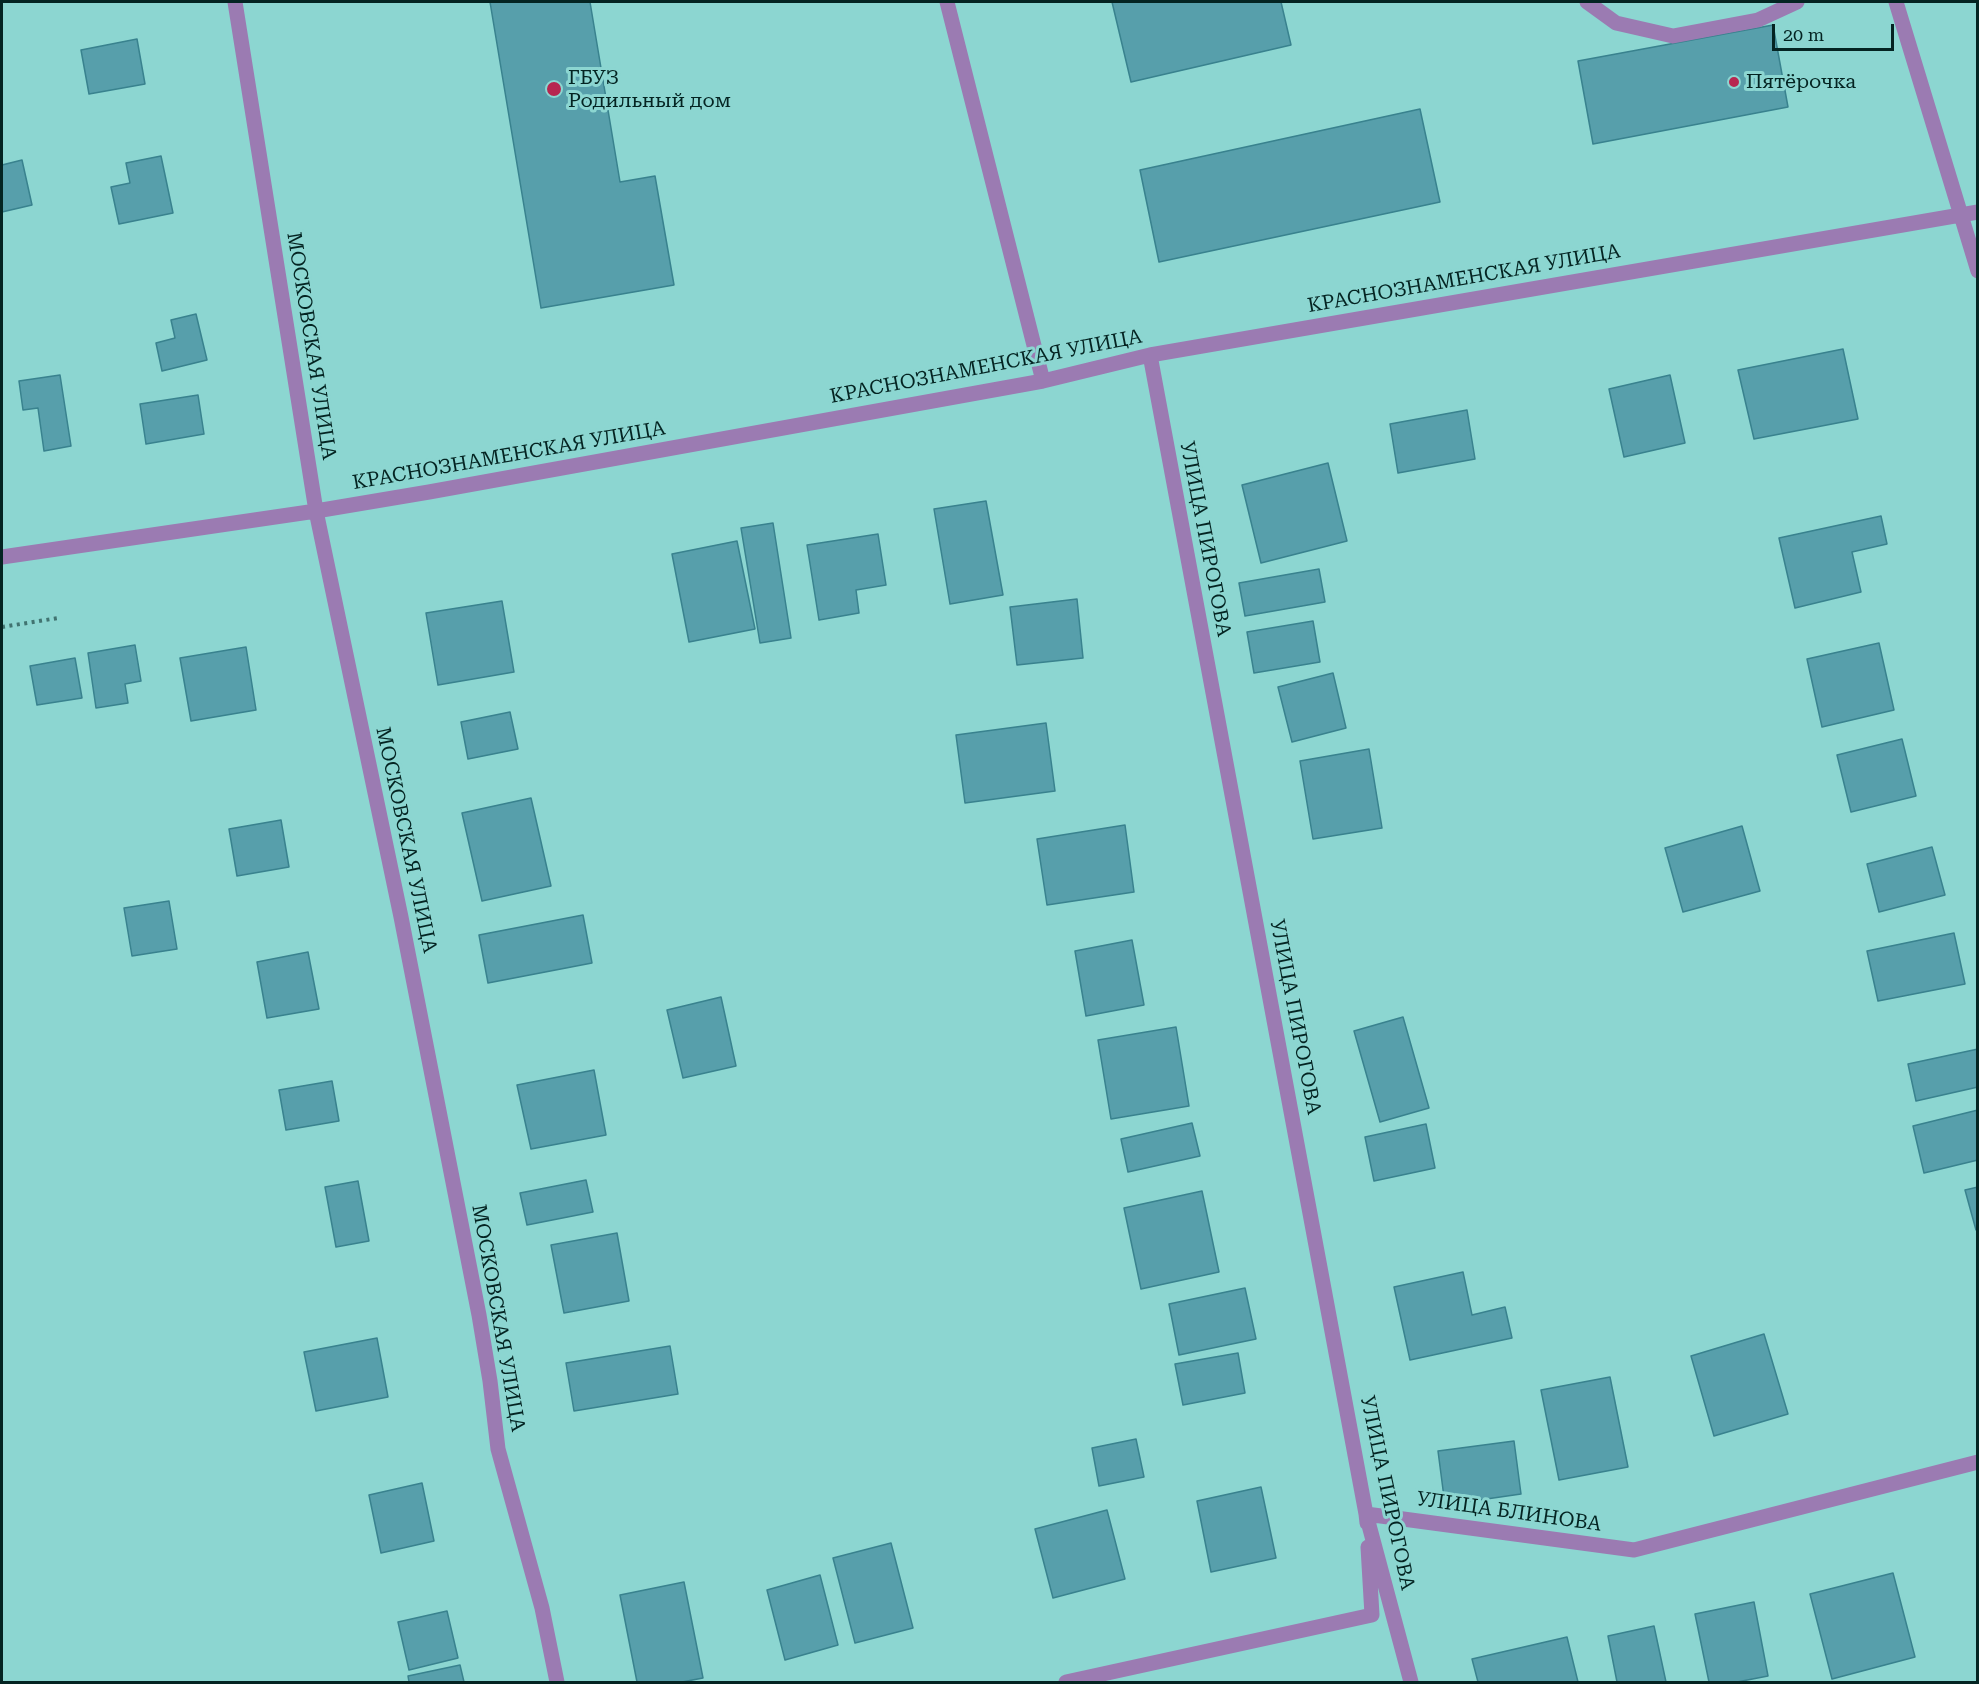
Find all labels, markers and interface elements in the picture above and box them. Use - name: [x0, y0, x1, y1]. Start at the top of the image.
- scale bar: [1775, 12, 1896, 50]
- text: 20 m: [1783, 24, 1824, 45]
- place label: ГБУЗ Родильный дом: [568, 66, 731, 113]
- place label: Пятёрочка: [1746, 70, 1856, 94]
- marker: Пятёрочка: [1727, 75, 1741, 89]
- marker: ГБУЗ Родильный дом: [545, 80, 563, 98]
- street label: МОСКОВСКАЯ УЛИЦА: [281, 230, 341, 462]
- street label: КРАСНОЗНАМЕНСКАЯ УЛИЦА: [1306, 240, 1622, 318]
- street label: КРАСНОЗНАМЕНСКАЯ УЛИЦА: [828, 325, 1144, 409]
- street label: КРАСНОЗНАМЕНСКАЯ УЛИЦА: [351, 417, 667, 495]
- street label: УЛИЦА ПИРОГОВА: [1174, 439, 1236, 639]
- street label: МОСКОВСКАЯ УЛИЦА: [370, 725, 442, 955]
- street label: УЛИЦА ПИРОГОВА: [1264, 917, 1326, 1117]
- street label: МОСКОВСКАЯ УЛИЦА: [466, 1203, 530, 1433]
- street label: УЛИЦА ПИРОГОВА: [1355, 1394, 1419, 1592]
- street label: УЛИЦА БЛИНОВА: [1415, 1487, 1603, 1537]

